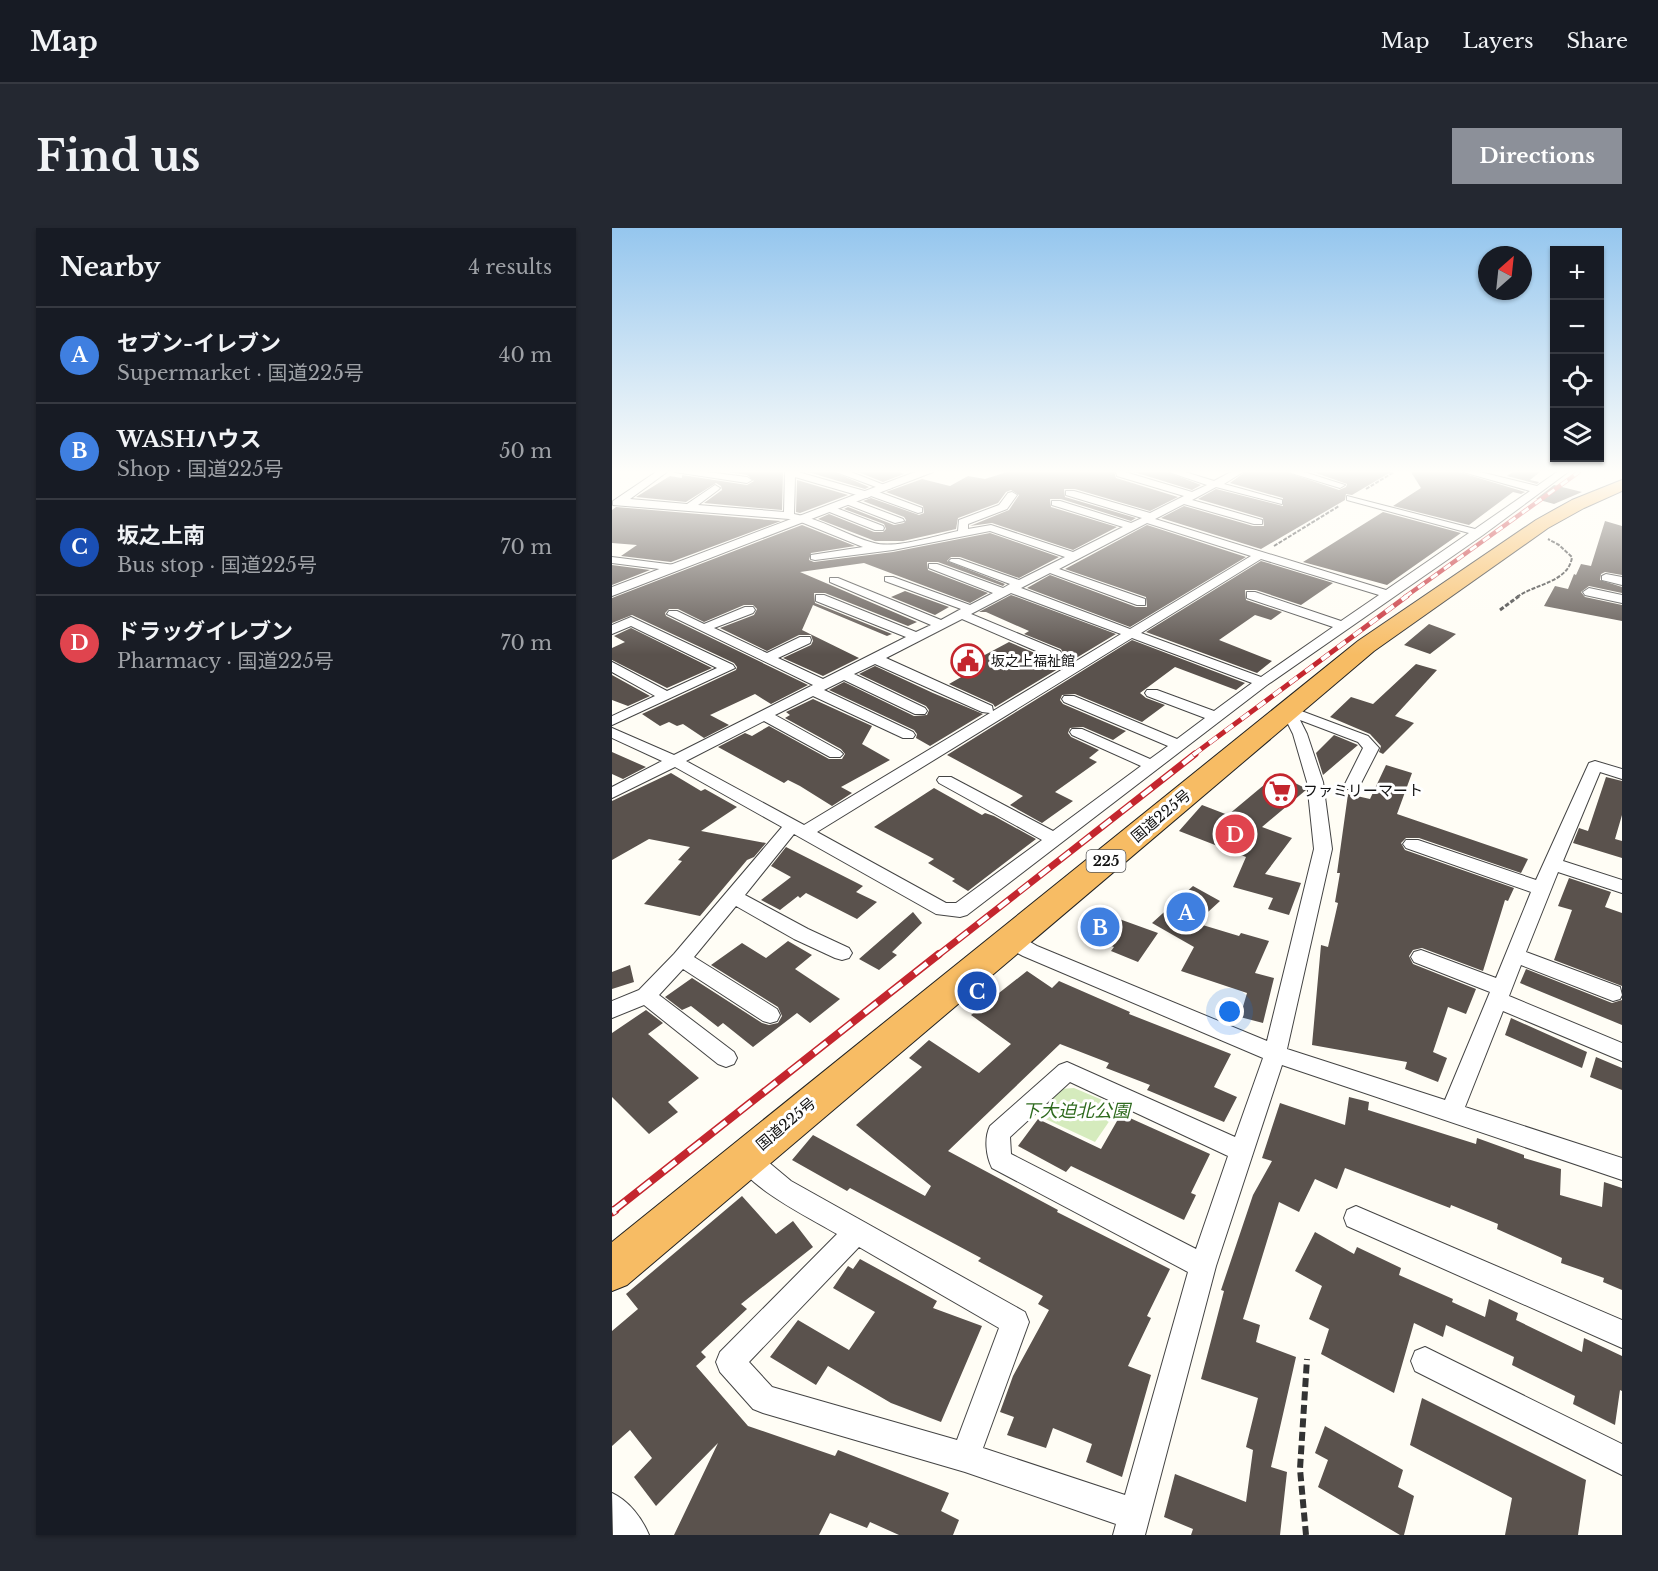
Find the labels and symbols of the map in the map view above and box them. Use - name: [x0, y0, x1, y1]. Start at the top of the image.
- north arrow: [1478, 246, 1532, 300]
- public building icon: 坂之上福祉館: [950, 643, 986, 679]
- place label: 坂之上福祉館: [991, 652, 1075, 670]
- supermarket icon: ファミリーマート: [1262, 773, 1298, 809]
- place label: ファミリーマート: [1303, 781, 1423, 800]
- street label: 国道225号: [1127, 785, 1194, 846]
- pin: D: [1216, 812, 1254, 856]
- road number: 225: [1086, 850, 1126, 872]
- pin: A: [1166, 890, 1206, 934]
- pin: B: [1080, 904, 1120, 950]
- pin: C: [958, 968, 997, 1014]
- your location: [1215, 997, 1244, 1026]
- street label: 国道225号: [752, 1093, 819, 1154]
- park label: 下大迫北公園: [1022, 1100, 1133, 1122]

